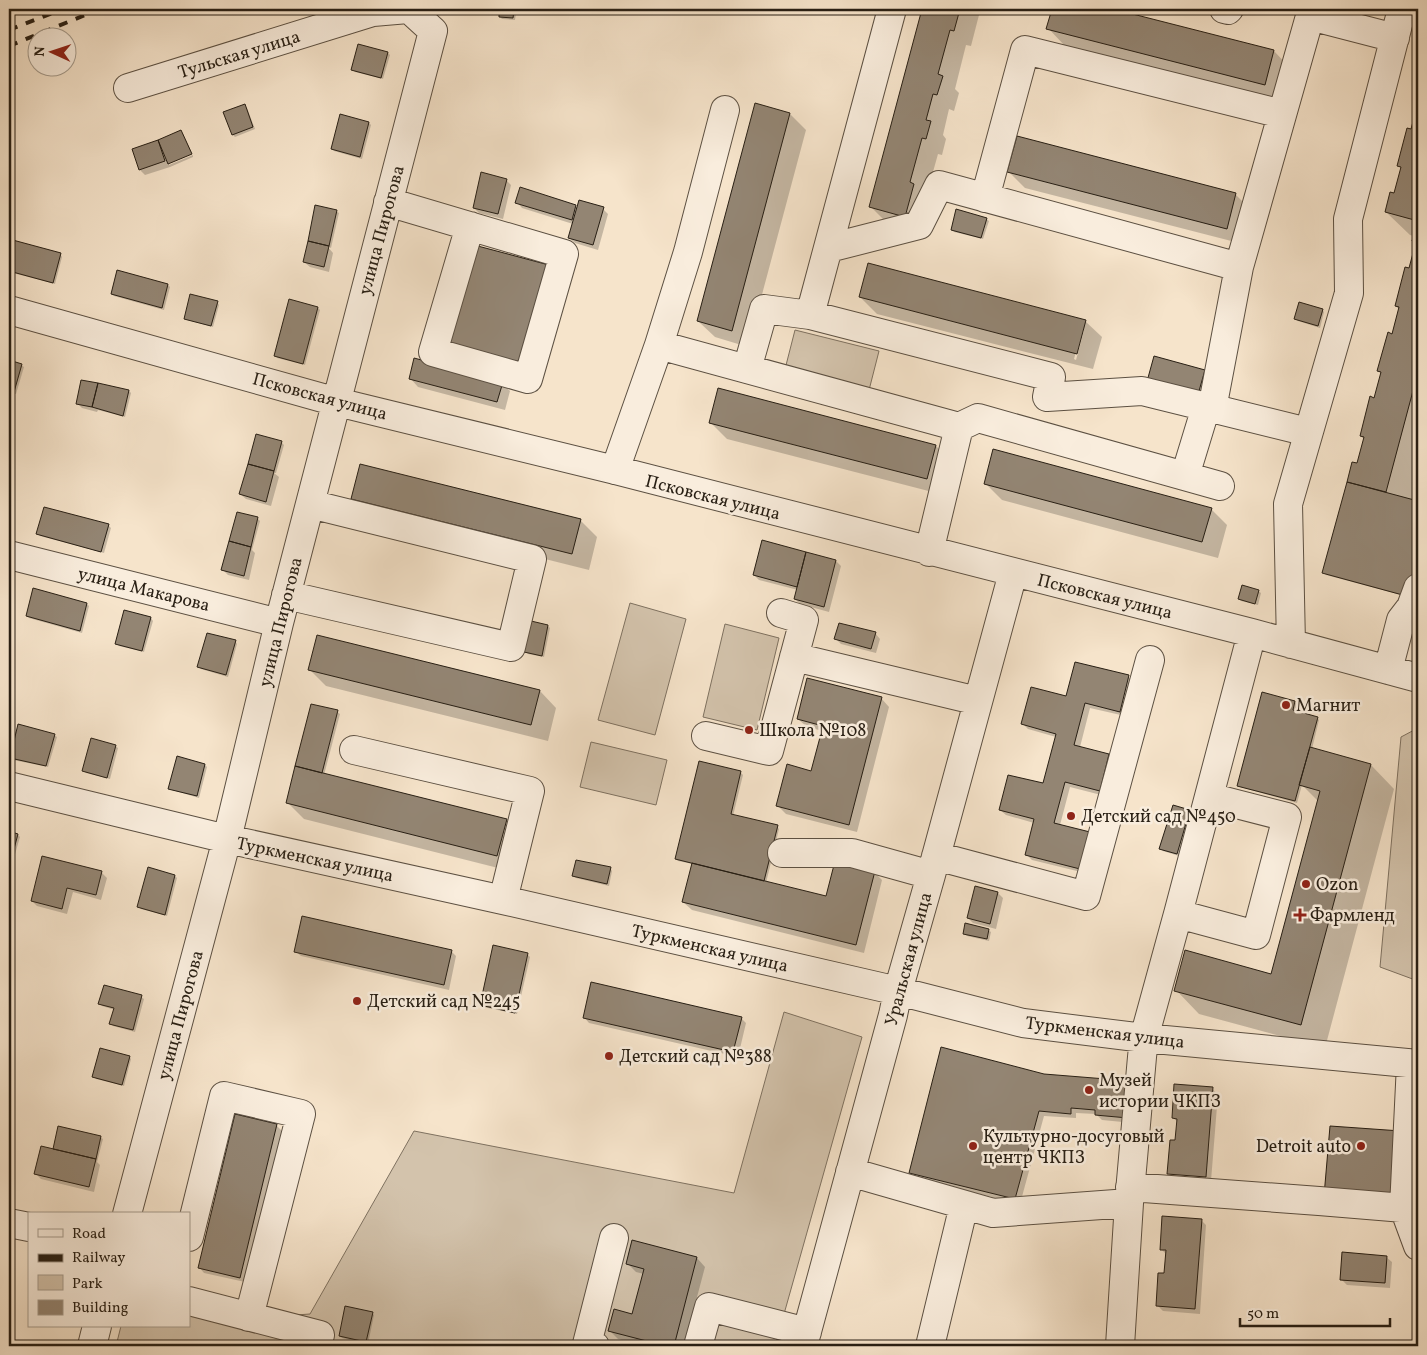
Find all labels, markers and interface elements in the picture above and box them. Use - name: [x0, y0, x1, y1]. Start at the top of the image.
- street label: Тульская улица: [175, 25, 304, 86]
- north arrow: [28, 28, 78, 78]
- text: N: [31, 46, 50, 57]
- street label: улица Пирогова: [353, 163, 412, 298]
- street label: Псковская улица: [249, 367, 390, 427]
- street label: Псковская улица: [642, 470, 783, 527]
- street label: улица Пирогова: [253, 555, 310, 690]
- street label: улица Макарова: [75, 562, 212, 619]
- street label: Псковская улица: [1034, 569, 1175, 626]
- place label: Магнит: [1296, 694, 1360, 719]
- marker: Магнит: [1280, 699, 1292, 711]
- place label: Школа №108: [759, 719, 866, 744]
- marker: Школа №108: [743, 724, 755, 736]
- place label: Детский сад №450: [1081, 805, 1236, 830]
- marker: Детский сад №450: [1065, 810, 1077, 822]
- street label: Туркменская улица: [234, 832, 396, 889]
- place label: Ozon: [1316, 873, 1359, 898]
- marker: Ozon: [1300, 878, 1312, 890]
- street label: Уральская улица: [880, 890, 939, 1029]
- place label: Фармленд: [1310, 904, 1395, 929]
- marker: Фармленд: [1294, 909, 1306, 921]
- street label: Туркменская улица: [629, 919, 791, 980]
- street label: улица Пирогова: [152, 948, 211, 1083]
- place label: Детский сад №245: [367, 990, 520, 1015]
- marker: Детский сад №245: [351, 995, 363, 1007]
- street label: Туркменская улица: [1024, 1011, 1186, 1056]
- place label: Детский сад №388: [619, 1045, 772, 1070]
- marker: Детский сад №388: [603, 1050, 615, 1062]
- place label: Музей истории ЧКПЗ: [1099, 1069, 1221, 1115]
- marker: Музей истории ЧКПЗ: [1083, 1084, 1095, 1096]
- place label: Культурно-досуговый центр ЧКПЗ: [983, 1125, 1165, 1171]
- place label: Detroit auto: [1256, 1135, 1351, 1160]
- marker: Культурно-досуговый центр ЧКПЗ: [967, 1140, 979, 1152]
- marker: Detroit auto: [1355, 1140, 1367, 1152]
- legend: [28, 1212, 190, 1328]
- text: Road: [72, 1224, 106, 1245]
- text: Railway: [72, 1248, 125, 1269]
- text: Park: [72, 1274, 103, 1295]
- scale bar: [1240, 1295, 1390, 1327]
- text: Building: [72, 1298, 129, 1319]
- text: 50 m: [1247, 1304, 1279, 1325]

